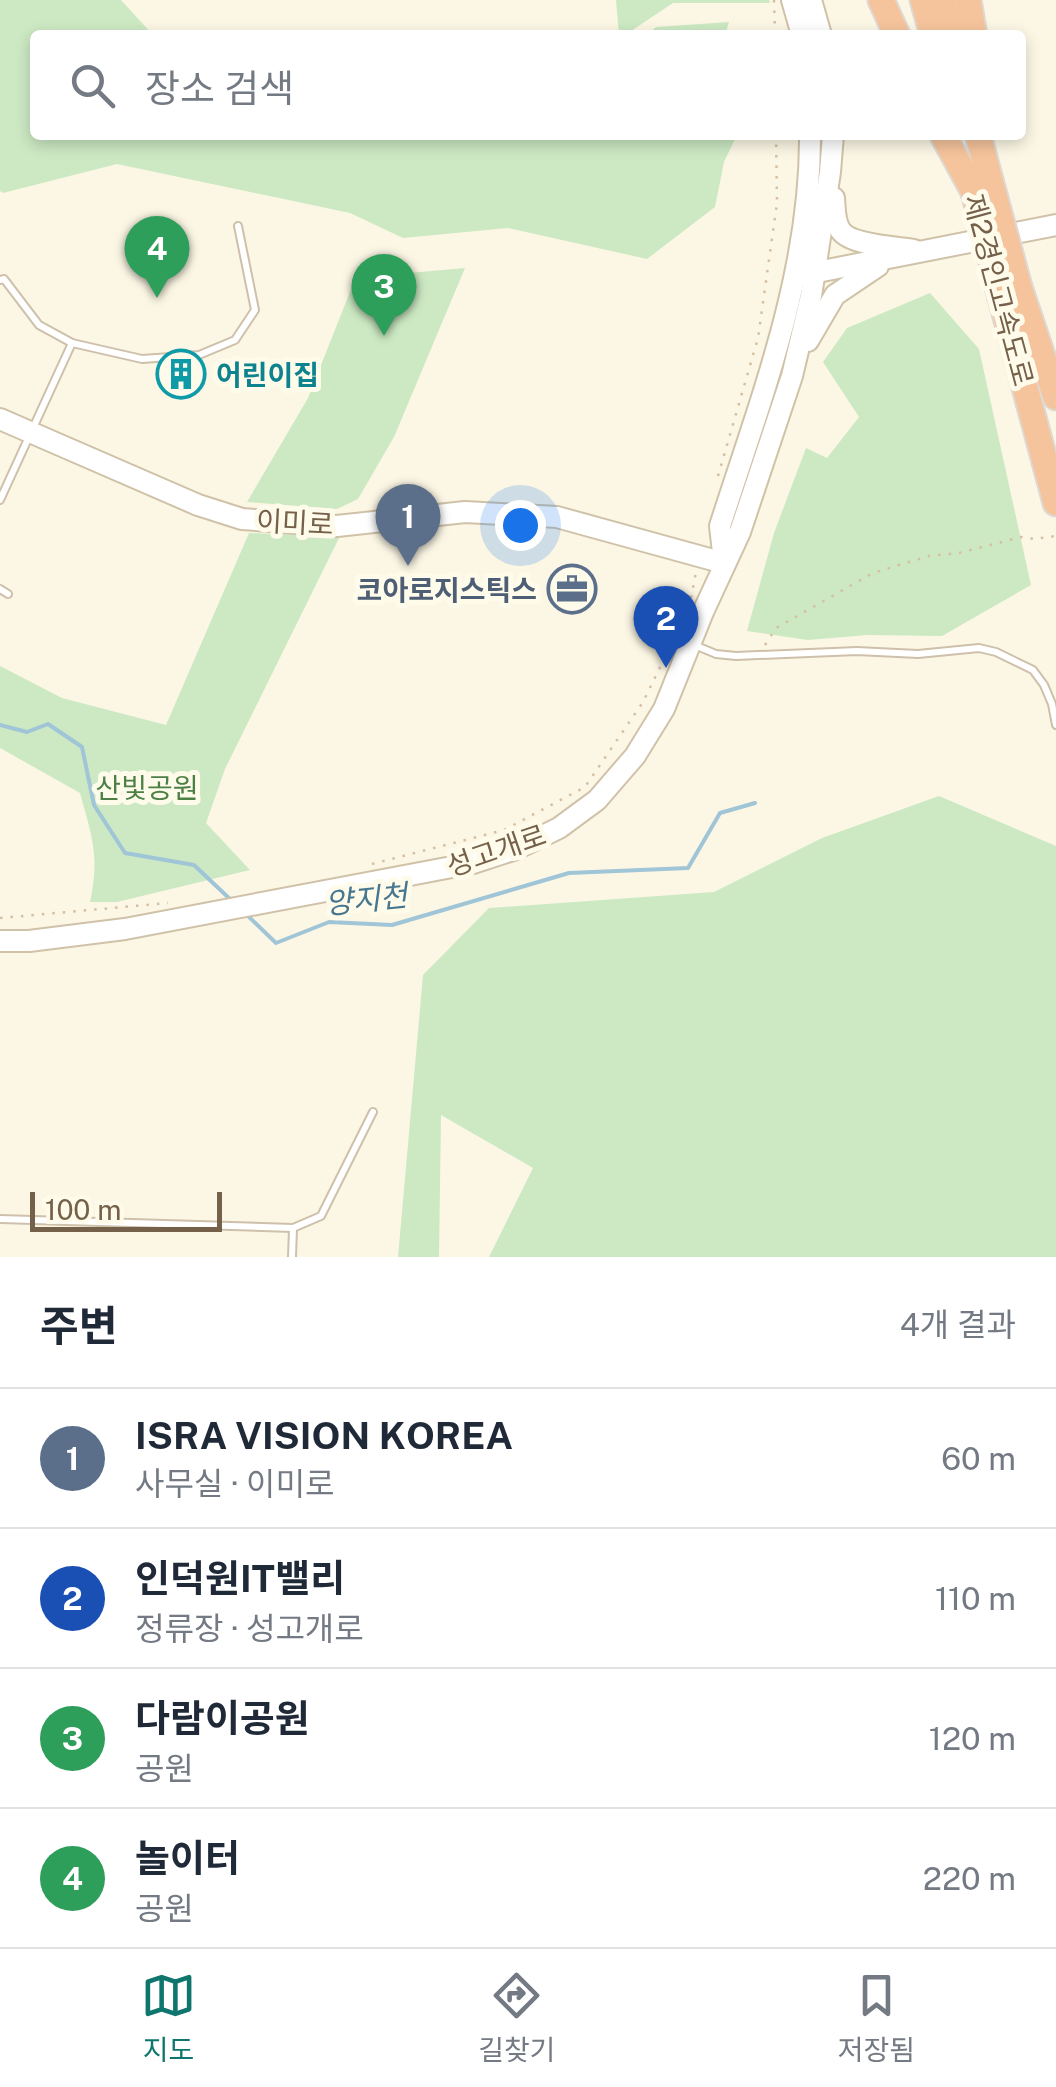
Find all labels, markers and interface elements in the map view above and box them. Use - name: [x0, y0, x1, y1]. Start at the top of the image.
- search box: [30, 30, 1026, 140]
- icon: search: [65, 58, 120, 113]
- text: 장소 검색: [145, 66, 294, 111]
- street label: 제2경인고속도로: [958, 191, 1040, 389]
- pin: 4: [124, 216, 190, 298]
- pin: 3: [352, 254, 416, 336]
- building icon: 어린이집: [155, 348, 207, 400]
- place label: 어린이집: [216, 358, 319, 391]
- pin: 1: [376, 484, 440, 566]
- your location: [495, 500, 546, 551]
- street label: 이미로: [256, 504, 334, 540]
- office icon: 코아로지스틱스: [546, 563, 598, 615]
- place label: 코아로지스틱스: [357, 573, 537, 606]
- pin: 2: [634, 586, 698, 668]
- park label: 산빛공원: [95, 771, 199, 804]
- street label: 성고개로: [442, 818, 550, 882]
- water label: 양지천: [323, 876, 412, 921]
- scale bar: [30, 1187, 222, 1232]
- text: 100 m: [45, 1193, 122, 1226]
- text: 주변: [40, 1301, 117, 1350]
- text: 4개 결과: [900, 1306, 1016, 1343]
- text: ISRA VISION KOREA: [135, 1413, 513, 1458]
- text: 1: [66, 1440, 79, 1477]
- text: 60 m: [941, 1440, 1016, 1477]
- text: 사무실 · 이미로: [135, 1465, 334, 1502]
- text: 인덕원IT밸리: [135, 1556, 345, 1601]
- text: 2: [62, 1580, 83, 1617]
- text: 110 m: [935, 1580, 1016, 1617]
- text: 정류장 · 성고개로: [135, 1610, 364, 1647]
- text: 다람이공원: [135, 1696, 310, 1741]
- text: 3: [62, 1720, 83, 1757]
- text: 120 m: [929, 1720, 1016, 1757]
- text: 공원: [135, 1750, 194, 1787]
- text: 놀이터: [135, 1836, 240, 1881]
- text: 4: [62, 1860, 83, 1897]
- text: 220 m: [923, 1860, 1016, 1897]
- text: 공원: [135, 1890, 194, 1927]
- tab: 지도: [141, 1968, 196, 2068]
- tab: 길찾기: [478, 1968, 555, 2068]
- tab: 저장됨: [838, 1968, 915, 2068]

